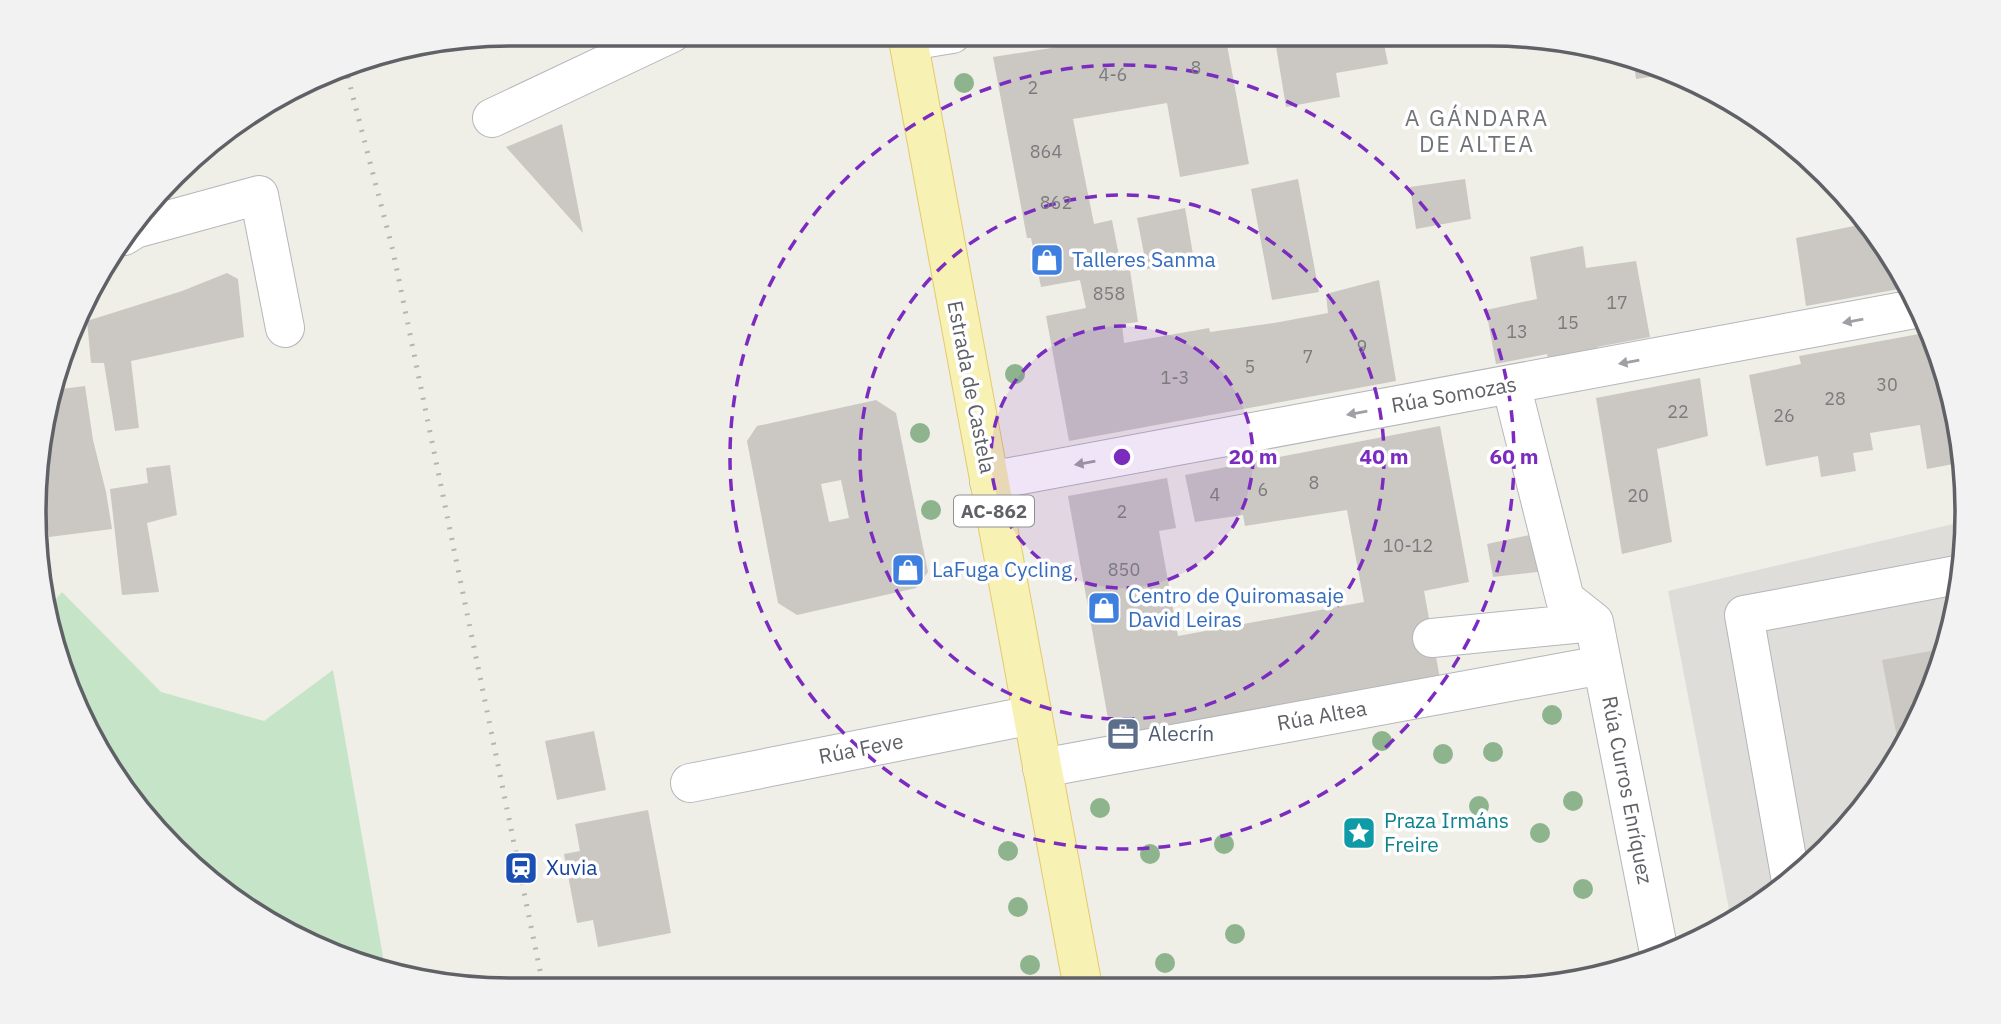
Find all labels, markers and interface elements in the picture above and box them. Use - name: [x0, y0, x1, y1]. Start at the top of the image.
- house number: 8: [1191, 56, 1201, 79]
- house number: 4-6: [1099, 63, 1127, 86]
- house number: 2: [1028, 76, 1038, 99]
- district label: A GÁNDARA DE ALTEA: [1405, 102, 1549, 158]
- house number: 864: [1030, 140, 1062, 163]
- house number: 862: [1040, 191, 1072, 214]
- shop icon: Talleres Sanma: [1028, 241, 1066, 279]
- place label: Talleres Sanma: [1072, 245, 1216, 273]
- house number: 858: [1093, 282, 1125, 305]
- house number: 17: [1606, 291, 1628, 314]
- street label: Estrada de Castela: [941, 298, 1002, 476]
- house number: 15: [1557, 311, 1579, 334]
- one-way arrow: [1842, 316, 1864, 327]
- house number: 13: [1506, 320, 1528, 343]
- house number: 9: [1357, 335, 1367, 358]
- house number: 7: [1303, 345, 1313, 368]
- house number: 5: [1245, 355, 1255, 378]
- one-way arrow: [1618, 357, 1640, 368]
- house number: 1-3: [1161, 366, 1189, 389]
- street label: Rúa Somozas: [1389, 369, 1519, 419]
- house number: 30: [1876, 373, 1898, 396]
- house number: 28: [1824, 387, 1846, 410]
- house number: 22: [1667, 400, 1689, 423]
- house number: 26: [1773, 404, 1795, 427]
- one-way arrow: [1346, 407, 1368, 418]
- text: 20 m: [1229, 442, 1277, 470]
- text: 40 m: [1360, 442, 1408, 470]
- text: 60 m: [1490, 442, 1538, 470]
- centre of rings: [1110, 445, 1134, 469]
- one-way arrow: [1074, 458, 1096, 469]
- house number: 8: [1309, 471, 1319, 494]
- house number: 6: [1258, 478, 1268, 501]
- house number: 4: [1210, 483, 1221, 506]
- house number: 20: [1627, 484, 1649, 507]
- road number: AC-862: [954, 496, 1034, 526]
- house number: 2: [1117, 500, 1127, 523]
- house number: 10-12: [1383, 534, 1433, 557]
- shop icon: LaFuga Cycling: [889, 551, 927, 589]
- place label: LaFuga Cycling: [932, 555, 1072, 583]
- house number: 850: [1108, 558, 1140, 581]
- place label: Centro de Quiromasaje David Leiras: [1128, 581, 1344, 633]
- shop icon: Centro de Quiromasaje David Leiras: [1085, 589, 1123, 627]
- street label: Rúa Altea: [1275, 693, 1369, 737]
- street label: Rúa Curros Enríquez: [1596, 693, 1660, 887]
- office icon: Alecrín: [1104, 715, 1142, 753]
- place label: Alecrín: [1148, 719, 1214, 747]
- street label: Rúa Feve: [816, 726, 906, 770]
- place label: Praza Irmáns Freire: [1384, 806, 1509, 858]
- place icon: Praza Irmáns Freire: [1340, 814, 1378, 852]
- station icon: Xuvia: [502, 849, 540, 887]
- place label: Xuvia: [546, 853, 597, 881]

